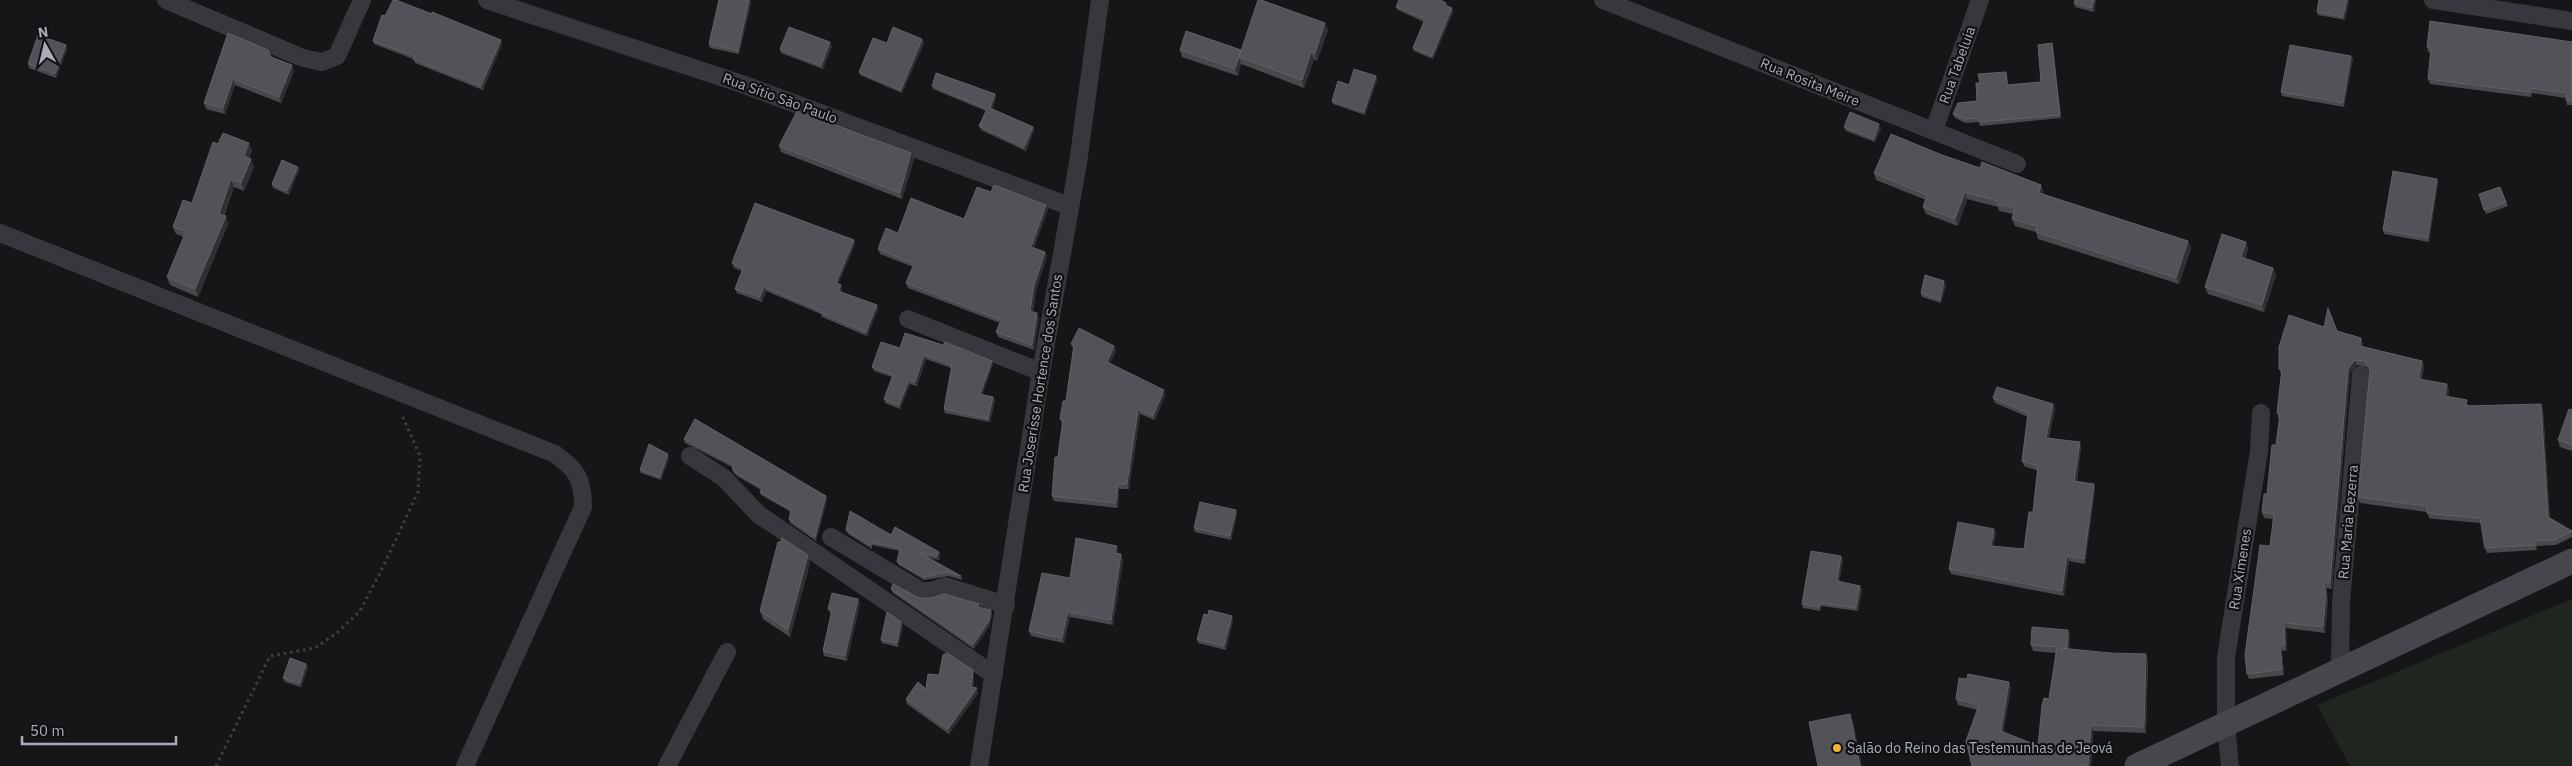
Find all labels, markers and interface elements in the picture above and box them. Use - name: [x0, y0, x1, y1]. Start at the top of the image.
- north arrow: [20, 20, 70, 70]
- text: N: [37, 23, 49, 42]
- street label: Rua Tabeluia: [1935, 24, 1979, 106]
- street label: Rua Rosita Meire: [1758, 54, 1863, 110]
- street label: Rua Sítio São Paulo: [720, 69, 840, 127]
- street label: Rua Joserísse Hortence dos Santos: [1014, 272, 1066, 494]
- street label: Rua Maria Bezerra: [2334, 464, 2362, 580]
- street label: Rua Ximenes: [2225, 527, 2255, 611]
- scale bar: [22, 714, 176, 746]
- text: 50 m: [30, 721, 65, 740]
- place label: Salão do Reino das Testemunhas de Jeová: [1847, 739, 2113, 757]
- marker: Salão do Reino das Testemunhas de Jeová: [1831, 742, 1843, 754]

